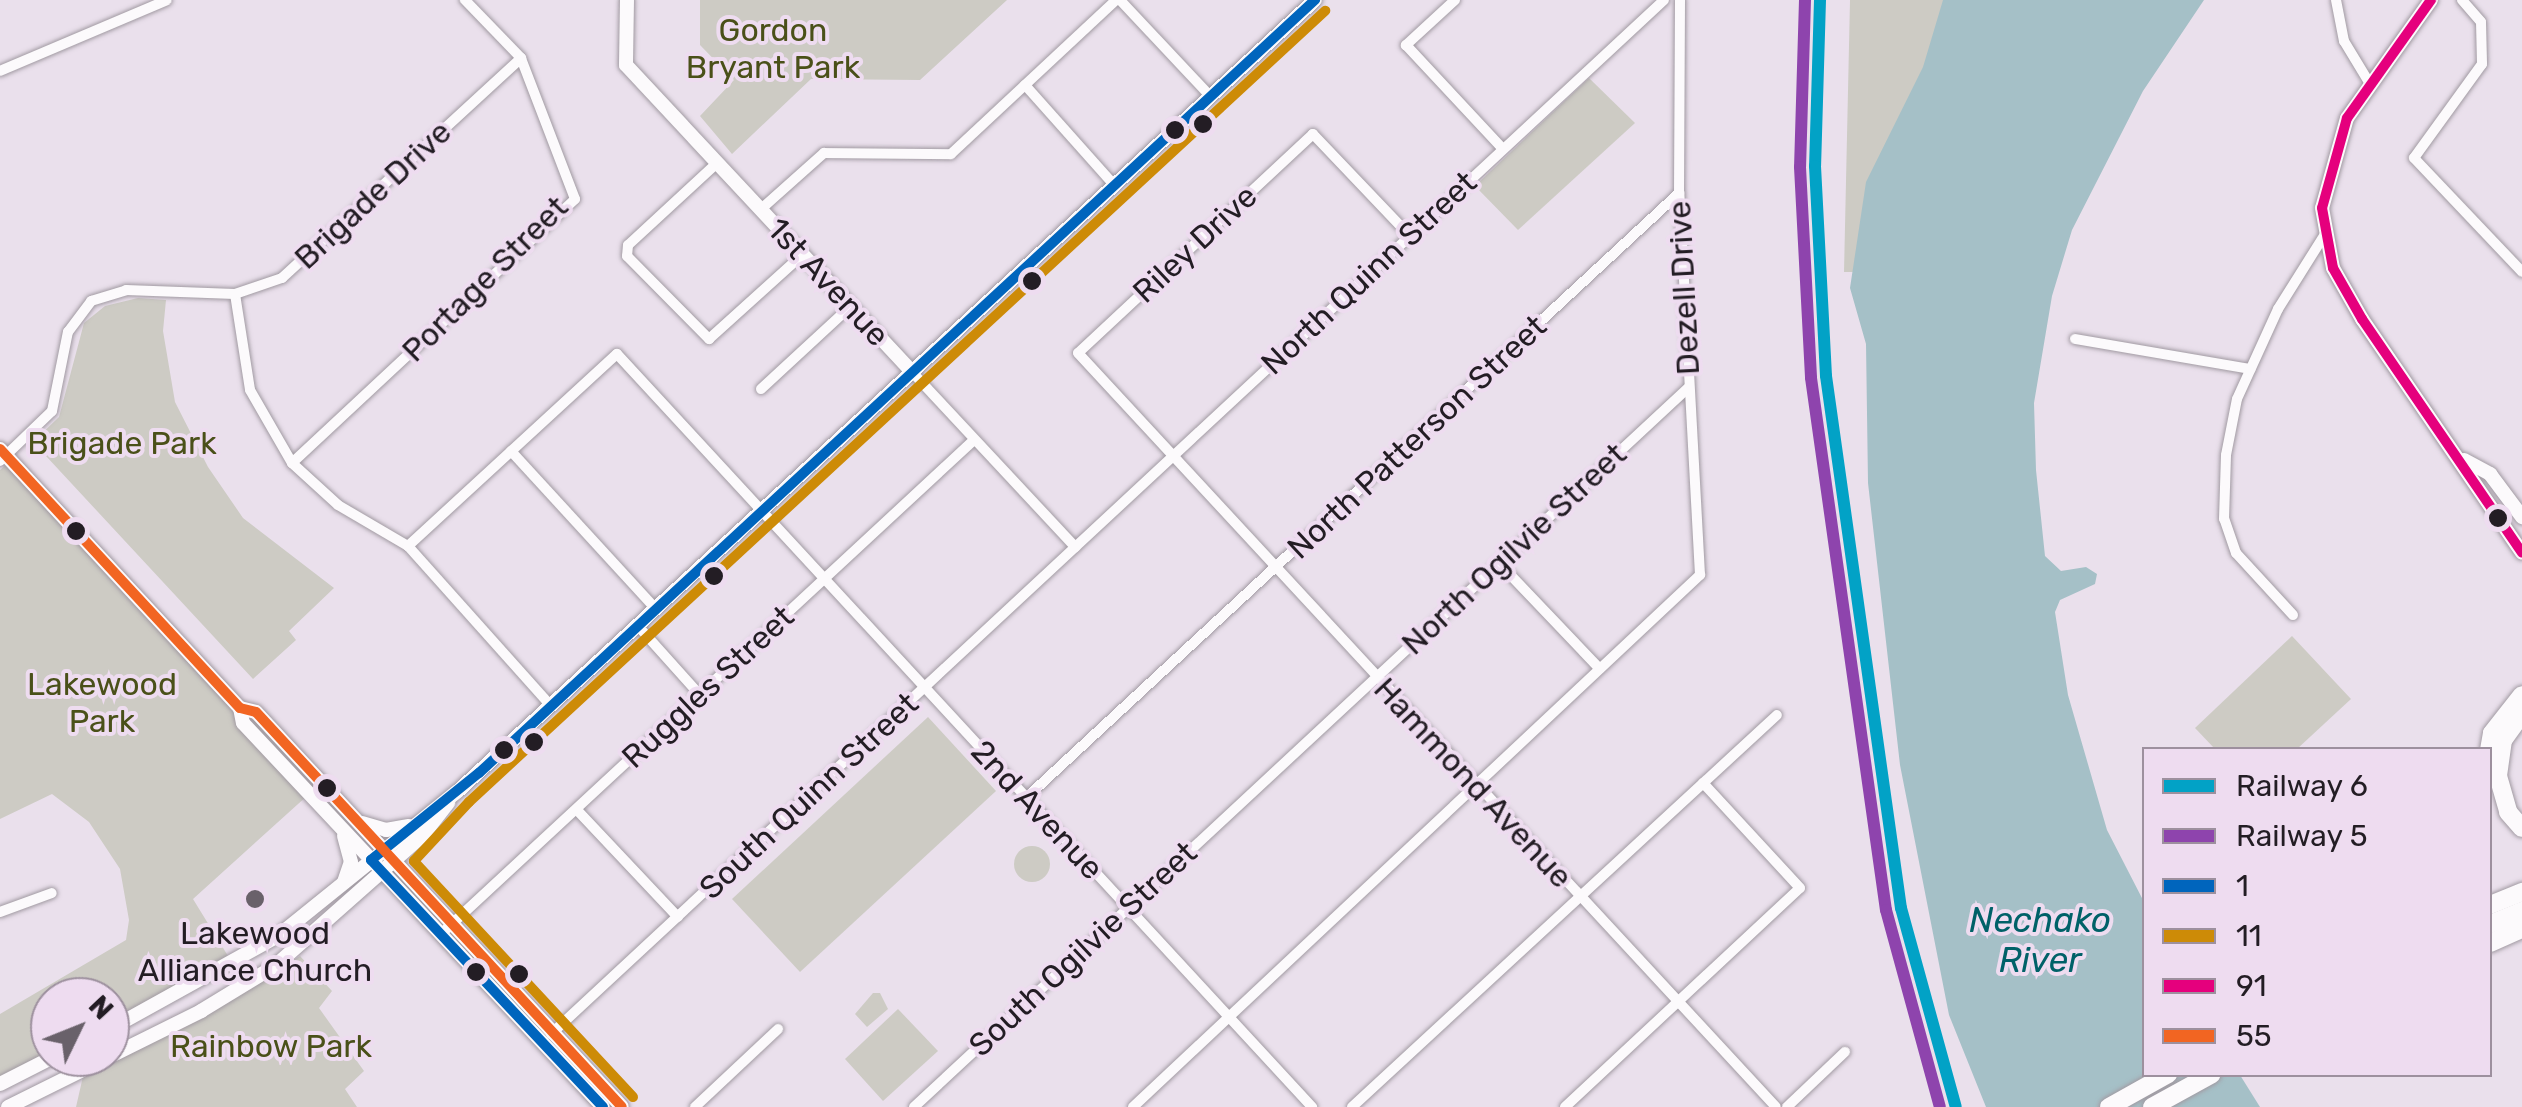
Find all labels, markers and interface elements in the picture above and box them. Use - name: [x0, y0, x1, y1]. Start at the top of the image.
- park label: Gordon Bryant Park: [686, 12, 860, 87]
- street label: Brigade Drive: [287, 113, 459, 277]
- unlabelled marker: [1193, 114, 1213, 134]
- unlabelled marker: [1165, 120, 1185, 140]
- street label: North Quinn Street: [1253, 163, 1485, 383]
- street label: Riley Drive: [1125, 177, 1265, 311]
- street label: Portage Street: [394, 188, 576, 370]
- street label: Dezell Drive: [1660, 200, 1708, 376]
- street label: 1st Avenue: [759, 210, 897, 354]
- unlabelled marker: [1022, 271, 1042, 291]
- street label: North Patterson Street: [1280, 307, 1554, 567]
- park label: Brigade Park: [27, 424, 217, 462]
- street label: North Ogilvie Street: [1394, 435, 1634, 663]
- unlabelled marker: [2488, 508, 2508, 528]
- unlabelled marker: [66, 521, 86, 541]
- unlabelled marker: [704, 566, 724, 586]
- street label: Ruggles Street: [614, 598, 802, 776]
- park label: Lakewood Park: [27, 666, 177, 741]
- street label: Hammond Avenue: [1365, 670, 1581, 896]
- street label: South Quinn Street: [692, 685, 926, 907]
- unlabelled marker: [524, 732, 544, 752]
- street label: 2nd Avenue: [963, 732, 1111, 888]
- unlabelled marker: [494, 740, 514, 760]
- legend: [2142, 747, 2492, 1077]
- text: Railway 6: [2236, 768, 2368, 804]
- unlabelled marker: [317, 778, 337, 798]
- text: Railway 5: [2236, 818, 2368, 854]
- street label: South Ogilvie Street: [961, 834, 1205, 1064]
- text: 1: [2236, 868, 2249, 904]
- marker: Lakewood Alliance Church: [244, 888, 266, 910]
- water label: Nechako River: [1969, 899, 2111, 981]
- place label: Lakewood Alliance Church: [138, 915, 372, 990]
- text: 11: [2236, 918, 2262, 954]
- unlabelled marker: [466, 962, 486, 982]
- unlabelled marker: [509, 964, 529, 984]
- text: 91: [2236, 968, 2267, 1004]
- north arrow: [30, 977, 130, 1077]
- text: N: [82, 989, 120, 1026]
- text: 55: [2236, 1018, 2272, 1054]
- park label: Rainbow Park: [170, 1027, 372, 1065]

